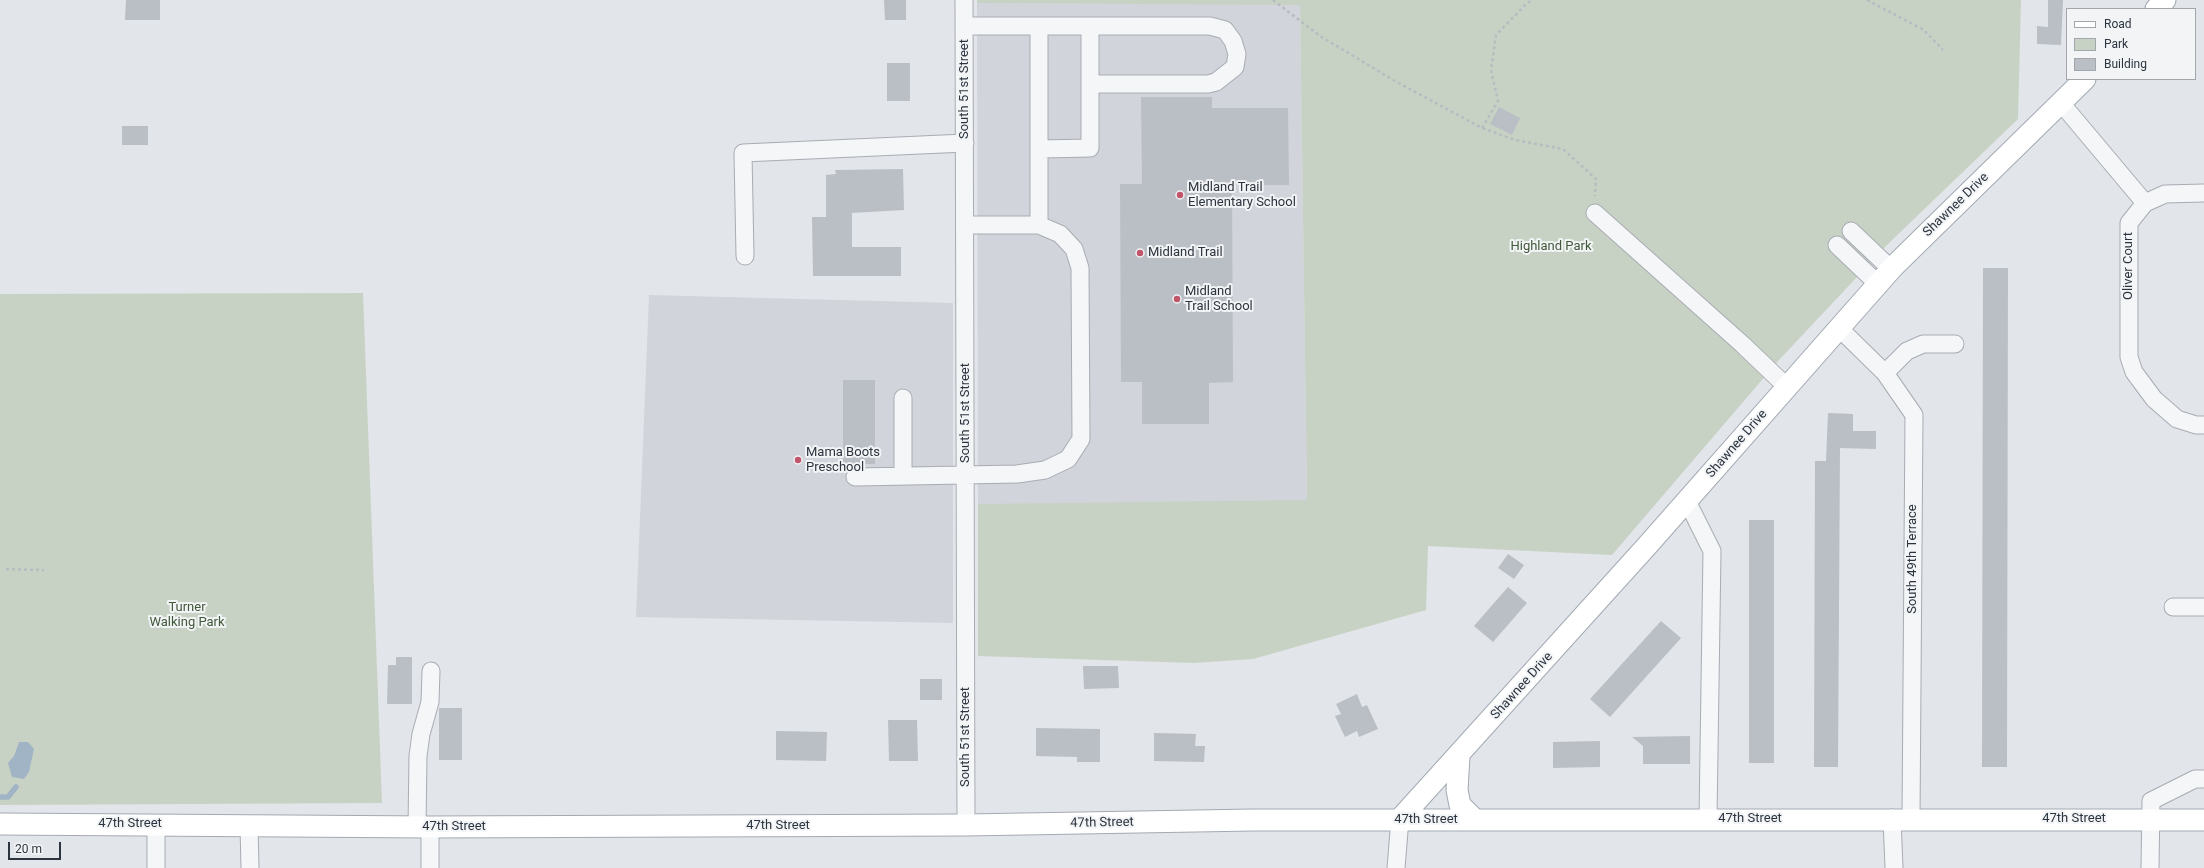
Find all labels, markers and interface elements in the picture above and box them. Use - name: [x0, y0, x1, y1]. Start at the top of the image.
- legend: [2066, 8, 2196, 80]
- text: Road: [2104, 17, 2132, 31]
- text: Park: [2104, 37, 2128, 51]
- street label: South 51st Street: [957, 39, 973, 139]
- text: Building: [2104, 57, 2147, 71]
- street label: Shawnee Drive: [1920, 170, 1992, 240]
- place label: Midland Trail Elementary School: [1188, 180, 1296, 211]
- marker: Midland Trail Elementary School: [1175, 190, 1185, 200]
- street label: Oliver Court: [2121, 232, 2137, 300]
- park label: Highland Park: [1510, 239, 1592, 255]
- place label: Midland Trail: [1148, 245, 1223, 261]
- marker: Midland Trail: [1135, 248, 1145, 258]
- place label: Midland Trail School: [1185, 284, 1253, 315]
- marker: Midland Trail School: [1172, 294, 1182, 304]
- street label: South 51st Street: [958, 363, 974, 463]
- street label: Shawnee Drive: [1703, 407, 1771, 481]
- place label: Mama Boots Preschool: [806, 445, 880, 476]
- marker: Mama Boots Preschool: [793, 455, 803, 465]
- street label: South 49th Terrace: [1905, 504, 1921, 614]
- park label: Turner Walking Park: [149, 600, 225, 631]
- street label: Shawnee Drive: [1488, 649, 1556, 723]
- street label: South 51st Street: [958, 687, 974, 787]
- street label: 47th Street: [1718, 811, 1782, 827]
- street label: 47th Street: [2042, 811, 2106, 827]
- street label: 47th Street: [1394, 812, 1458, 828]
- street label: 47th Street: [1070, 815, 1134, 831]
- street label: 47th Street: [98, 816, 162, 832]
- street label: 47th Street: [746, 818, 810, 834]
- street label: 47th Street: [422, 819, 486, 835]
- scale bar: [10, 834, 63, 860]
- text: 20 m: [15, 842, 42, 856]

